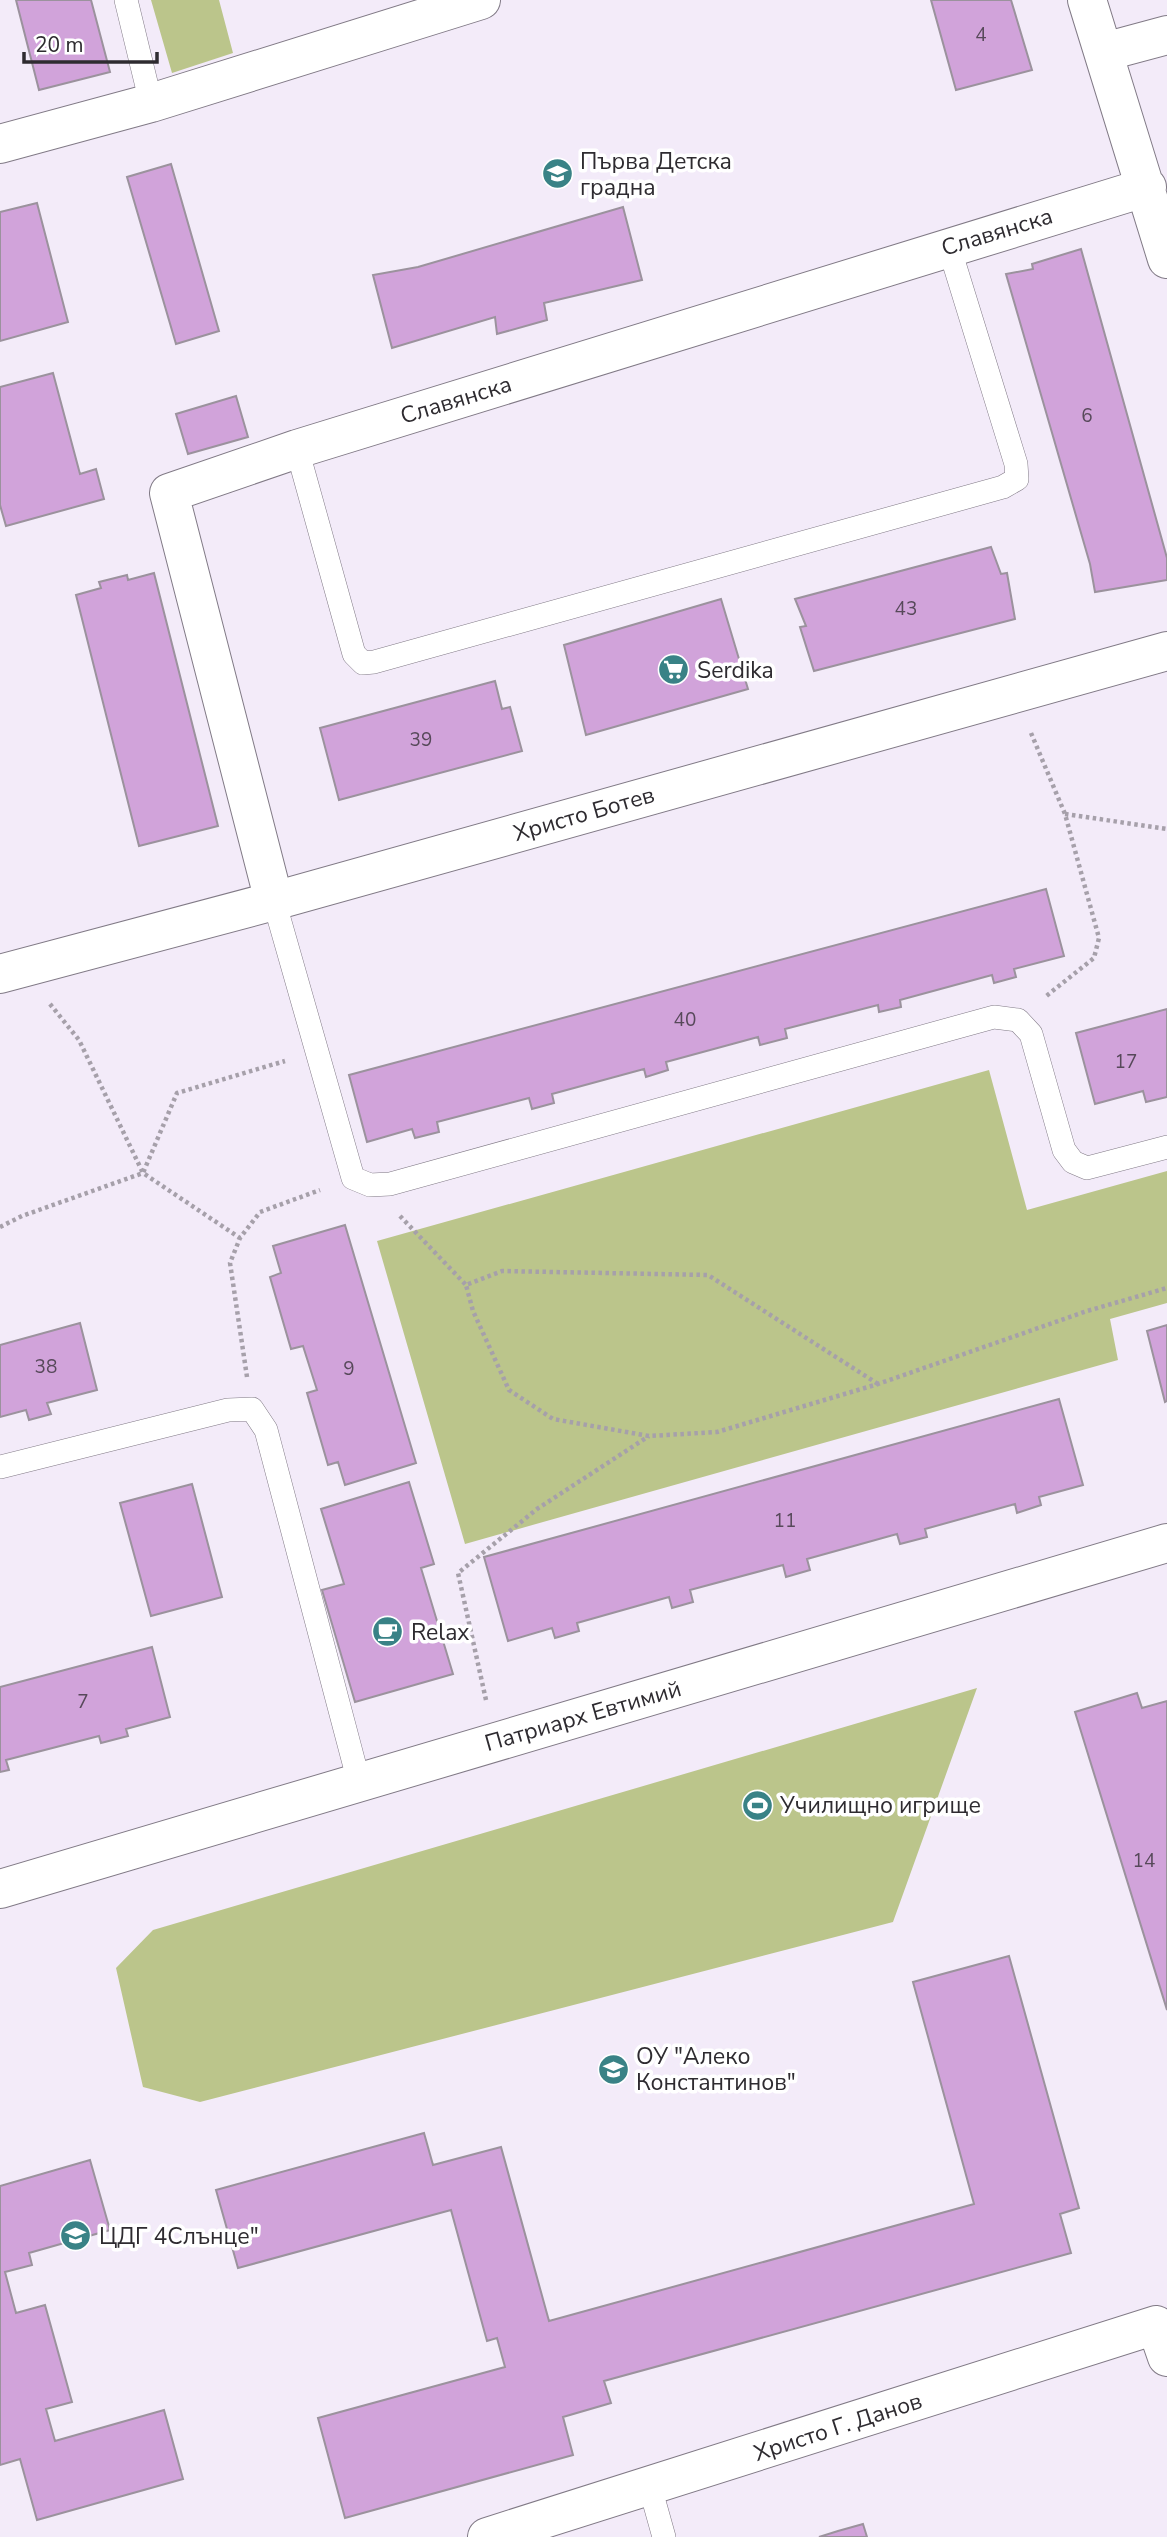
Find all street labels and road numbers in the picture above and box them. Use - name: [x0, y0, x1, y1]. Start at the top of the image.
- street label: Славянска: [938, 200, 1056, 264]
- street label: Славянска: [397, 368, 515, 432]
- street label: Христо Ботев: [510, 779, 658, 849]
- street label: Патриарх Евтимий: [481, 1673, 685, 1759]
- street label: Христо Г. Данов: [750, 2385, 926, 2469]

